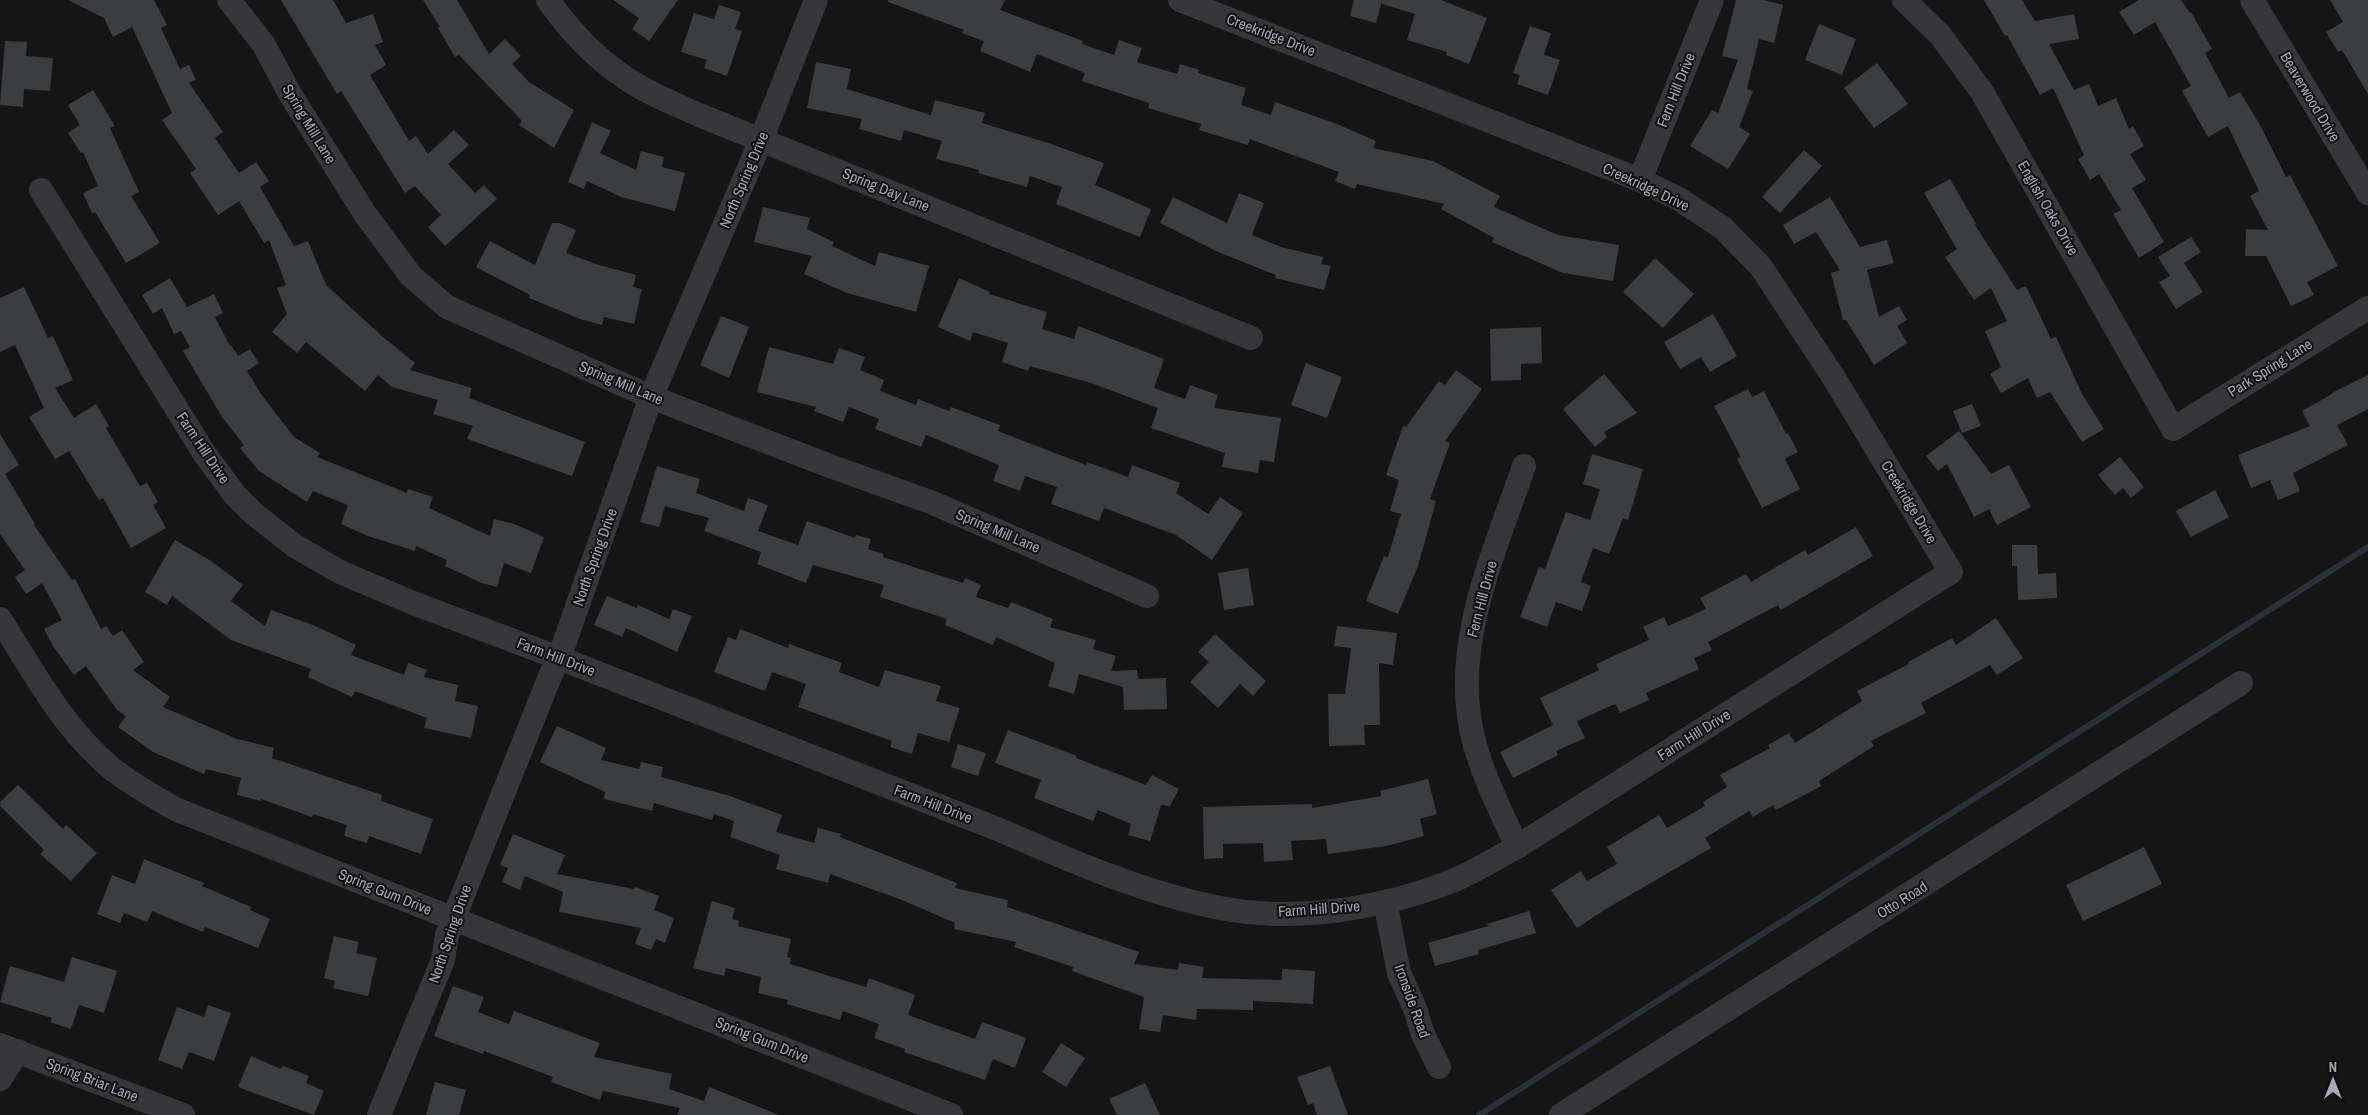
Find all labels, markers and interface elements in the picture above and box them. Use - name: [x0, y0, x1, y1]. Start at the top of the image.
- street label: Creekridge Drive: [1224, 8, 1319, 61]
- street label: Beaverwood Drive: [2275, 48, 2346, 146]
- street label: Fern Hill Drive: [1651, 49, 1700, 130]
- street label: Spring Mill Lane: [277, 80, 342, 168]
- street label: North Spring Drive: [714, 128, 773, 231]
- street label: Creekridge Drive: [1599, 157, 1693, 216]
- street label: English Oaks Drive: [2013, 157, 2084, 259]
- street label: Spring Day Lane: [839, 163, 933, 217]
- street label: Park Spring Lane: [2224, 333, 2316, 402]
- street label: Spring Mill Lane: [576, 355, 667, 410]
- street label: Farm Hill Drive: [172, 408, 235, 488]
- street label: Creekridge Drive: [1876, 456, 1943, 547]
- street label: Spring Mill Lane: [953, 503, 1044, 558]
- street label: North Spring Drive: [567, 505, 622, 609]
- street label: Fern Hill Drive: [1461, 558, 1502, 640]
- street label: Farm Hill Drive: [514, 632, 598, 681]
- street label: Farm Hill Drive: [1653, 704, 1734, 765]
- street label: Farm Hill Drive: [891, 779, 975, 828]
- street label: Spring Gum Drive: [335, 863, 435, 920]
- street label: Otto Road: [1872, 876, 1931, 923]
- street label: North Spring Drive: [423, 882, 476, 986]
- street label: Farm Hill Drive: [1277, 895, 1361, 922]
- street label: Ironside Road: [1389, 961, 1436, 1041]
- street label: Spring Gum Drive: [712, 1011, 812, 1068]
- street label: Spring Briar Lane: [43, 1052, 141, 1107]
- north arrow: [2308, 1055, 2358, 1105]
- text: N: [2329, 1058, 2337, 1076]

